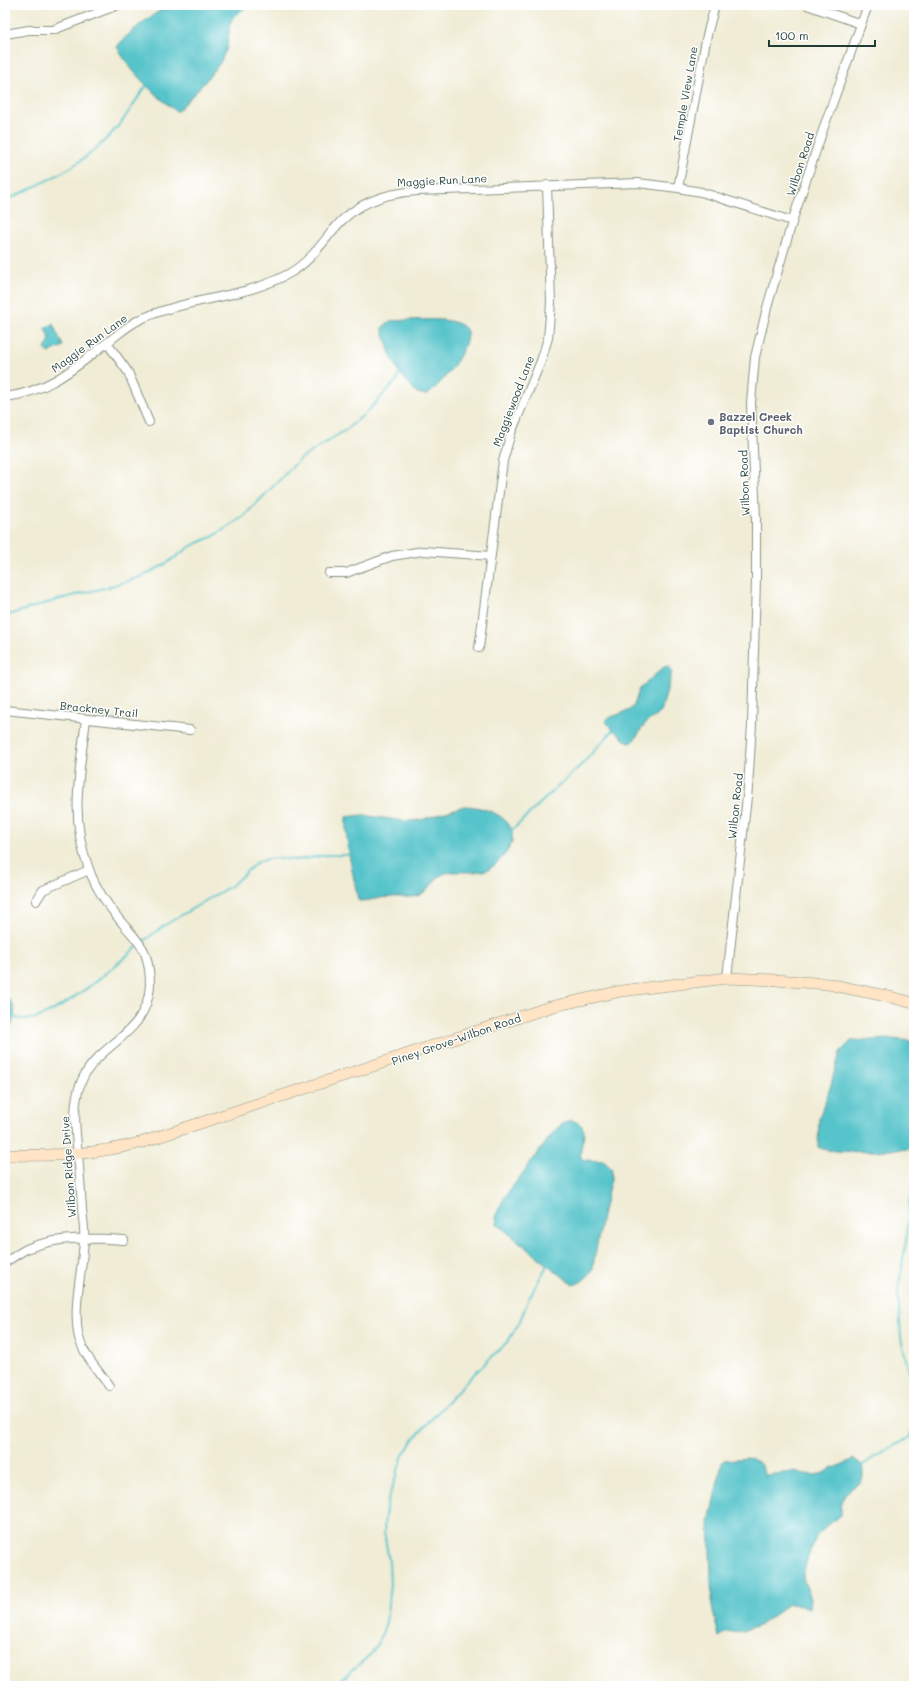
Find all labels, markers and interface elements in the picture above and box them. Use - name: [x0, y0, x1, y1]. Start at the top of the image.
- scale bar: [769, 22, 875, 48]
- text: 100 m: [775, 27, 809, 43]
- street label: Temple View Lane: [669, 45, 701, 143]
- street label: Wilbon Road: [783, 130, 817, 198]
- street label: Maggie Run Lane: [397, 170, 488, 190]
- street label: Maggie Run Lane: [48, 310, 130, 376]
- street label: Maggiewood Lane: [489, 353, 537, 449]
- place label: Bazzel Creek Baptist Church: [719, 409, 803, 437]
- marker: Bazzel Creek Baptist Church: [706, 417, 716, 427]
- street label: Wilbon Road: [735, 450, 753, 516]
- street label: Brackney Trail: [59, 697, 139, 721]
- street label: Wilbon Road: [724, 772, 746, 840]
- street label: Piney Grove-Wilbon Road: [389, 1010, 523, 1068]
- street label: Wilbon Ridge Drive: [57, 1115, 79, 1218]

